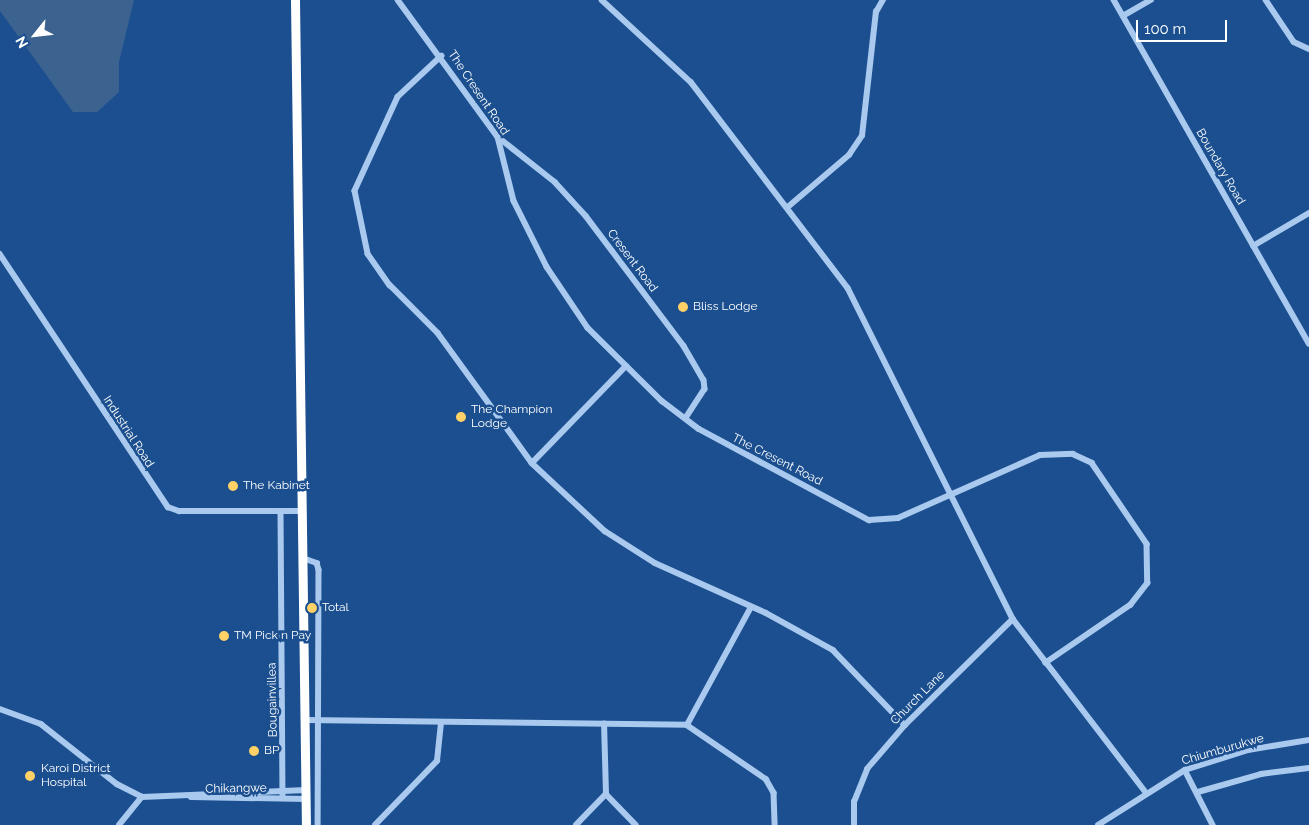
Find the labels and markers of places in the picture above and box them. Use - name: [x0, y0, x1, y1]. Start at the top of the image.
- place label: Bliss Lodge: [693, 300, 757, 314]
- marker: Bliss Lodge: [677, 301, 689, 313]
- place label: The Champion Lodge: [471, 403, 552, 431]
- marker: The Champion Lodge: [455, 411, 467, 423]
- place label: The Kabinet: [243, 479, 310, 493]
- marker: The Kabinet: [227, 480, 239, 492]
- place label: Total: [322, 601, 349, 615]
- marker: Total: [306, 602, 318, 614]
- place label: TM Pick n Pay: [234, 629, 311, 643]
- marker: TM Pick n Pay: [218, 630, 230, 642]
- place label: BP: [264, 744, 279, 758]
- marker: BP: [248, 745, 260, 757]
- place label: Karoi District Hospital: [41, 762, 111, 790]
- marker: Karoi District Hospital: [23, 769, 37, 783]

